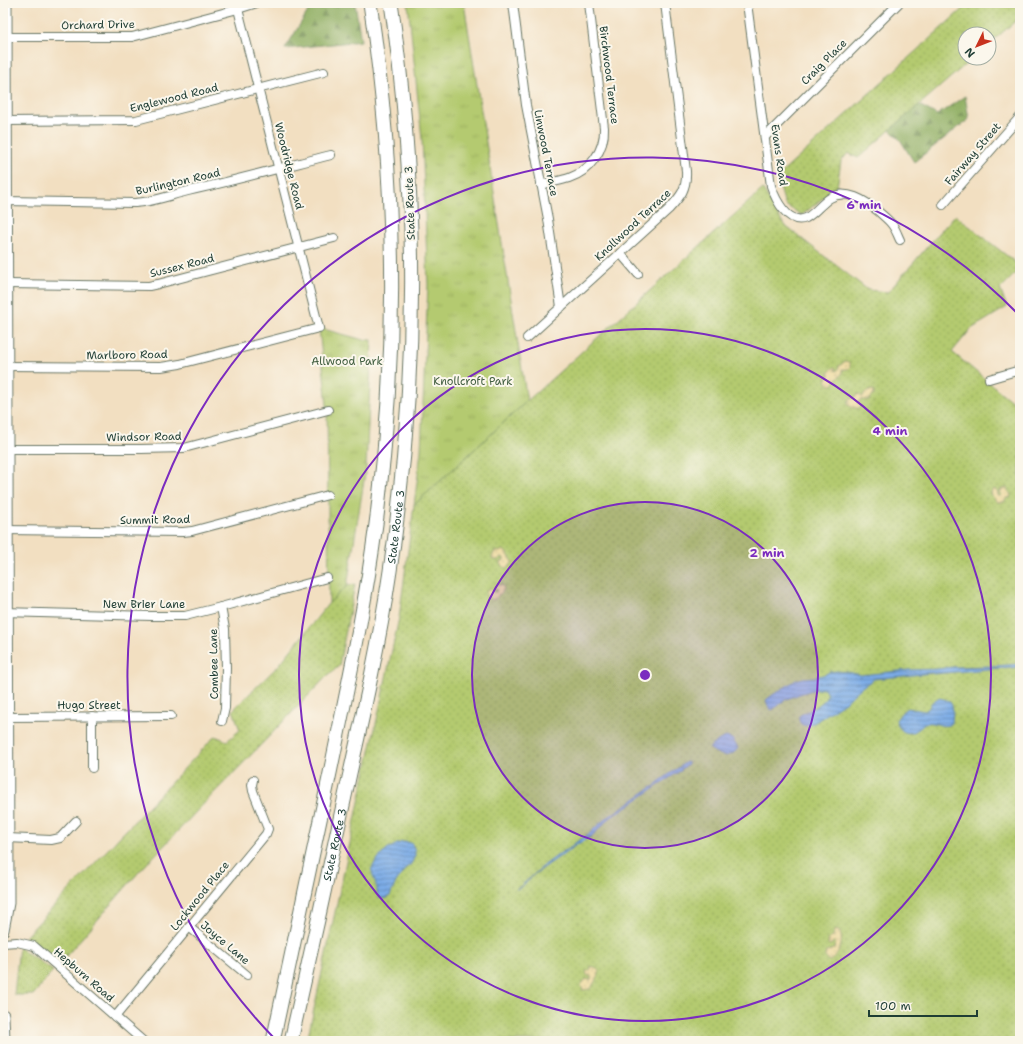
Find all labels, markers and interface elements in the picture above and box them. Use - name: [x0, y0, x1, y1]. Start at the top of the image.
- street label: Orchard Drive: [61, 17, 135, 33]
- street label: Birchwood Terrace: [596, 25, 622, 125]
- north arrow: [957, 26, 997, 66]
- street label: Craig Place: [798, 36, 850, 88]
- text: N: [961, 44, 979, 61]
- street label: Englewood Road: [128, 80, 220, 116]
- street label: Linwood Terrace: [530, 108, 562, 198]
- street label: Fairway Street: [941, 119, 1005, 189]
- street label: Woodridge Road: [271, 121, 307, 211]
- street label: Evans Road: [767, 123, 791, 187]
- street label: Burlington Road: [134, 165, 222, 199]
- street label: State Route 3: [401, 166, 419, 240]
- street label: Knollwood Terrace: [592, 186, 674, 264]
- text: 6 min: [847, 197, 882, 213]
- street label: Sussex Road: [148, 251, 216, 281]
- street label: Marlboro Road: [86, 347, 168, 363]
- park label: Allwood Park: [311, 354, 383, 369]
- park label: Knollcroft Park: [433, 374, 513, 389]
- text: 4 min: [873, 423, 908, 439]
- street label: Windsor Road: [106, 429, 182, 445]
- street label: State Route 3: [384, 489, 408, 565]
- street label: Summit Road: [120, 512, 190, 528]
- text: 2 min: [750, 545, 785, 561]
- street label: New Brier Lane: [103, 597, 185, 612]
- street label: Combee Lane: [206, 628, 222, 700]
- centre of rings: [638, 668, 652, 682]
- street label: Hugo Street: [57, 698, 121, 713]
- street label: State Route 3: [319, 807, 350, 883]
- street label: Lockwood Place: [167, 858, 233, 934]
- street label: Joyce Lane: [197, 918, 253, 968]
- street label: Hepburn Road: [50, 944, 118, 1006]
- scale bar: [869, 992, 977, 1018]
- text: 100 m: [875, 998, 911, 1014]

